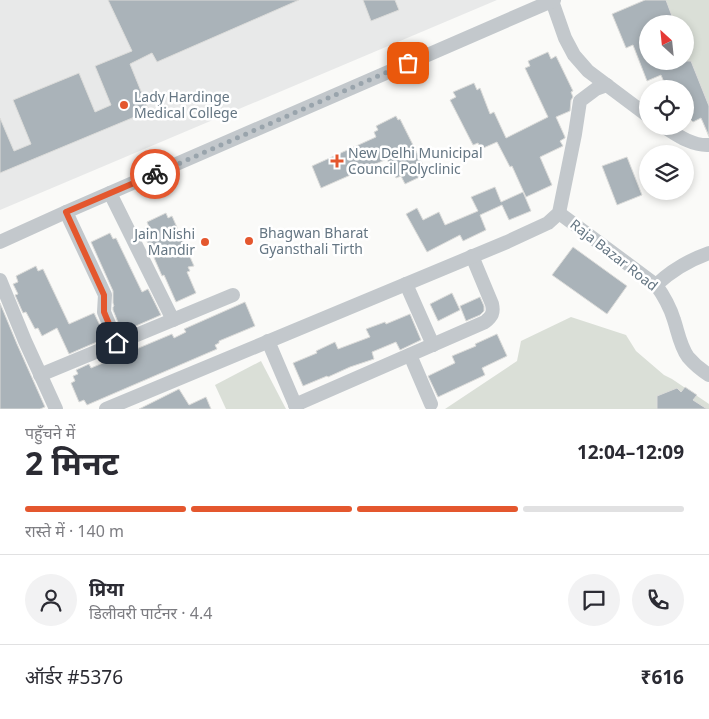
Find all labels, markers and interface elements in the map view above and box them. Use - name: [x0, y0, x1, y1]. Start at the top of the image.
- north arrow: [639, 15, 694, 70]
- map controls: [639, 15, 694, 200]
- pin: [387, 42, 429, 84]
- icon: bag: [394, 49, 422, 77]
- button: locate: [639, 80, 694, 135]
- place label: Lady Hardinge Medical College: [134, 87, 238, 122]
- marker: Lady Hardinge Medical College: [118, 99, 130, 111]
- place label: New Delhi Municipal Council Polyclinic: [348, 143, 483, 178]
- button: layers: [639, 145, 694, 200]
- courier: [130, 149, 180, 199]
- marker: New Delhi Municipal Council Polyclinic: [330, 154, 344, 168]
- icon: bike: [141, 160, 169, 188]
- street label: Raja Bazar Road: [567, 214, 662, 295]
- place label: Bhagwan Bharat Gyansthali Tirth: [259, 223, 368, 258]
- place label: Jain Nishi Mandir: [132, 224, 195, 259]
- marker: Bhagwan Bharat Gyansthali Tirth: [243, 235, 255, 247]
- marker: Jain Nishi Mandir: [199, 236, 211, 248]
- pin: [96, 322, 138, 364]
- icon: home: [103, 329, 131, 357]
- text: पहुँचने में: [25, 422, 75, 444]
- text: 12:04–12:09: [577, 439, 684, 465]
- text: 2 मिनट: [25, 441, 119, 484]
- text: रास्ते में · 140 m: [25, 520, 124, 542]
- button: person: [25, 574, 77, 626]
- button: chat: [568, 574, 620, 626]
- button: phone: [632, 574, 684, 626]
- text: प्रिया: [89, 576, 124, 602]
- text: डिलीवरी पार्टनर · 4.4: [89, 602, 212, 624]
- text: ऑर्डर #5376: [25, 664, 123, 690]
- text: ₹616: [641, 664, 684, 690]

